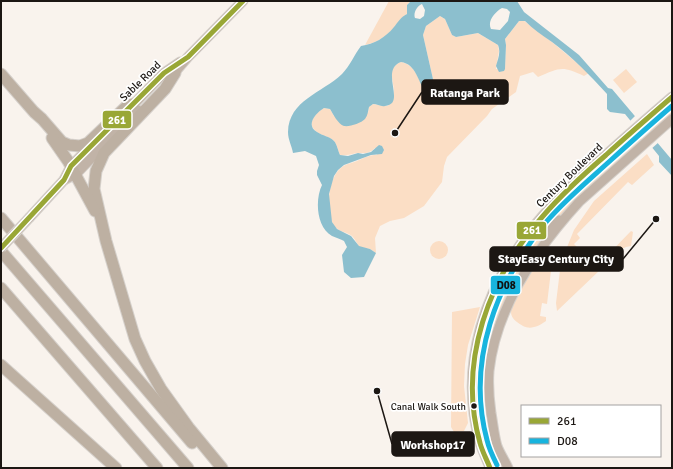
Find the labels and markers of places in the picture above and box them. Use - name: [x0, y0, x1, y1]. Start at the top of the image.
- callout: Ratanga Park: [422, 80, 508, 104]
- callout: StayEasy Century City: [490, 247, 623, 271]
- place label: Canal Walk South: [391, 401, 466, 413]
- marker: Canal Walk South: [469, 401, 479, 411]
- callout: Workshop17: [392, 432, 474, 456]

